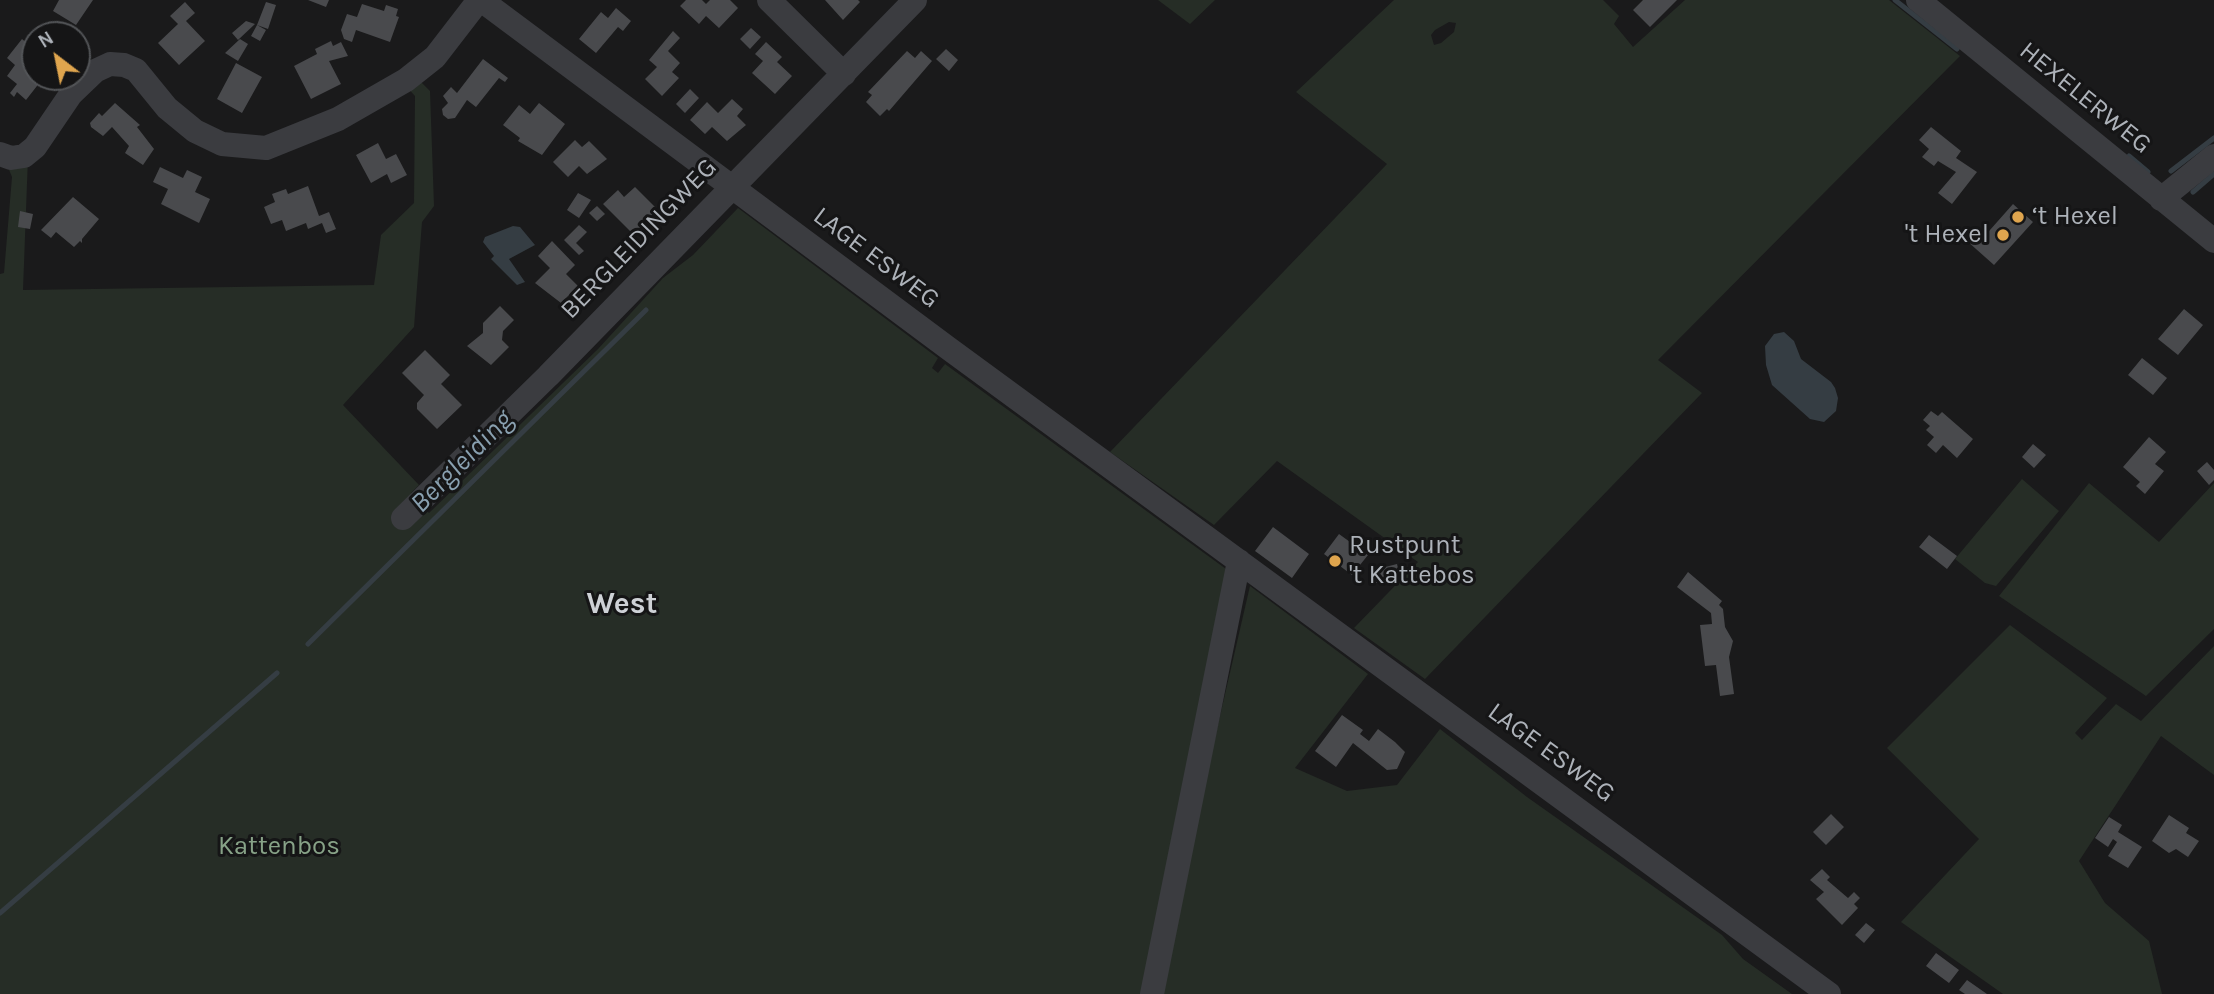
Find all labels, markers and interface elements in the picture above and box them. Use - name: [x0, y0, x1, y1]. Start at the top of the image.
- north arrow: [21, 21, 91, 91]
- text: N: [34, 27, 58, 53]
- street label: HEXELERWEG: [2013, 35, 2157, 161]
- street label: BERGLEIDINGWEG: [554, 152, 724, 326]
- street label: LAGE ESWEG: [807, 201, 945, 315]
- place label: ‘t Hexel: [2032, 201, 2118, 233]
- marker: ‘t Hexel: [2010, 209, 2026, 225]
- place label: 't Hexel: [1905, 219, 1989, 251]
- marker: 't Hexel: [1995, 227, 2011, 243]
- water label: Bergleiding: [404, 404, 520, 520]
- place label: Rustpunt 't Kattebos: [1349, 530, 1475, 592]
- marker: Rustpunt 't Kattebos: [1327, 553, 1343, 569]
- district label: West: [587, 586, 657, 622]
- street label: LAGE ESWEG: [1481, 696, 1621, 810]
- park label: Kattenbos: [218, 831, 340, 863]

